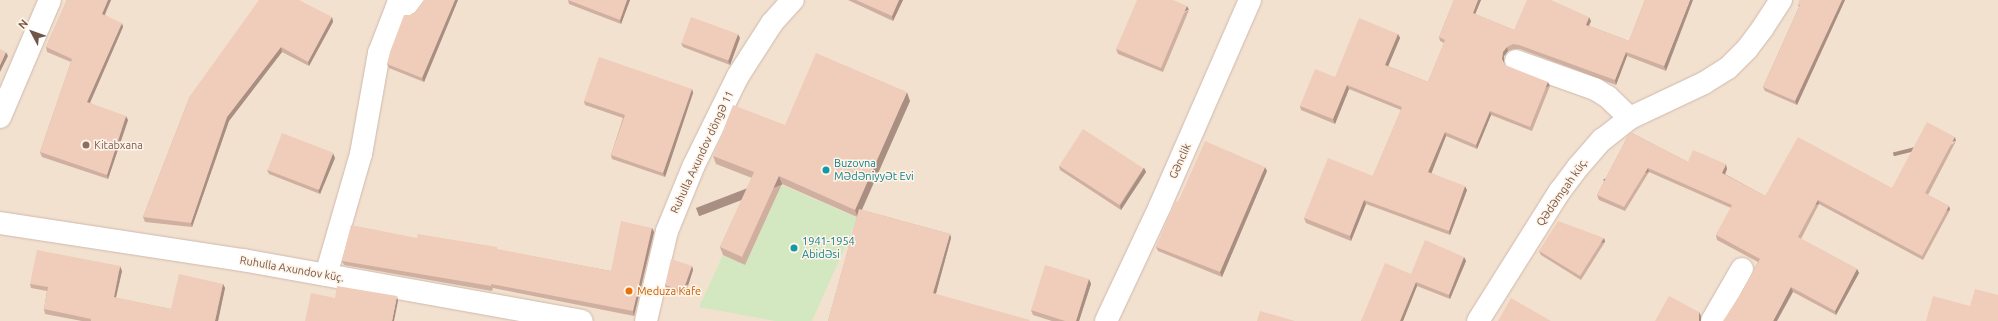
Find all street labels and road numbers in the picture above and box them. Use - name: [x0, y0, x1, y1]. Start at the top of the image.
- street label: Ruhulla Axundov döngə 11: [668, 88, 736, 216]
- street label: Gənclik: [1166, 141, 1194, 181]
- street label: Qədəmgah küç.: [1534, 155, 1590, 229]
- street label: Ruhulla Axundov küç.: [239, 253, 345, 285]

